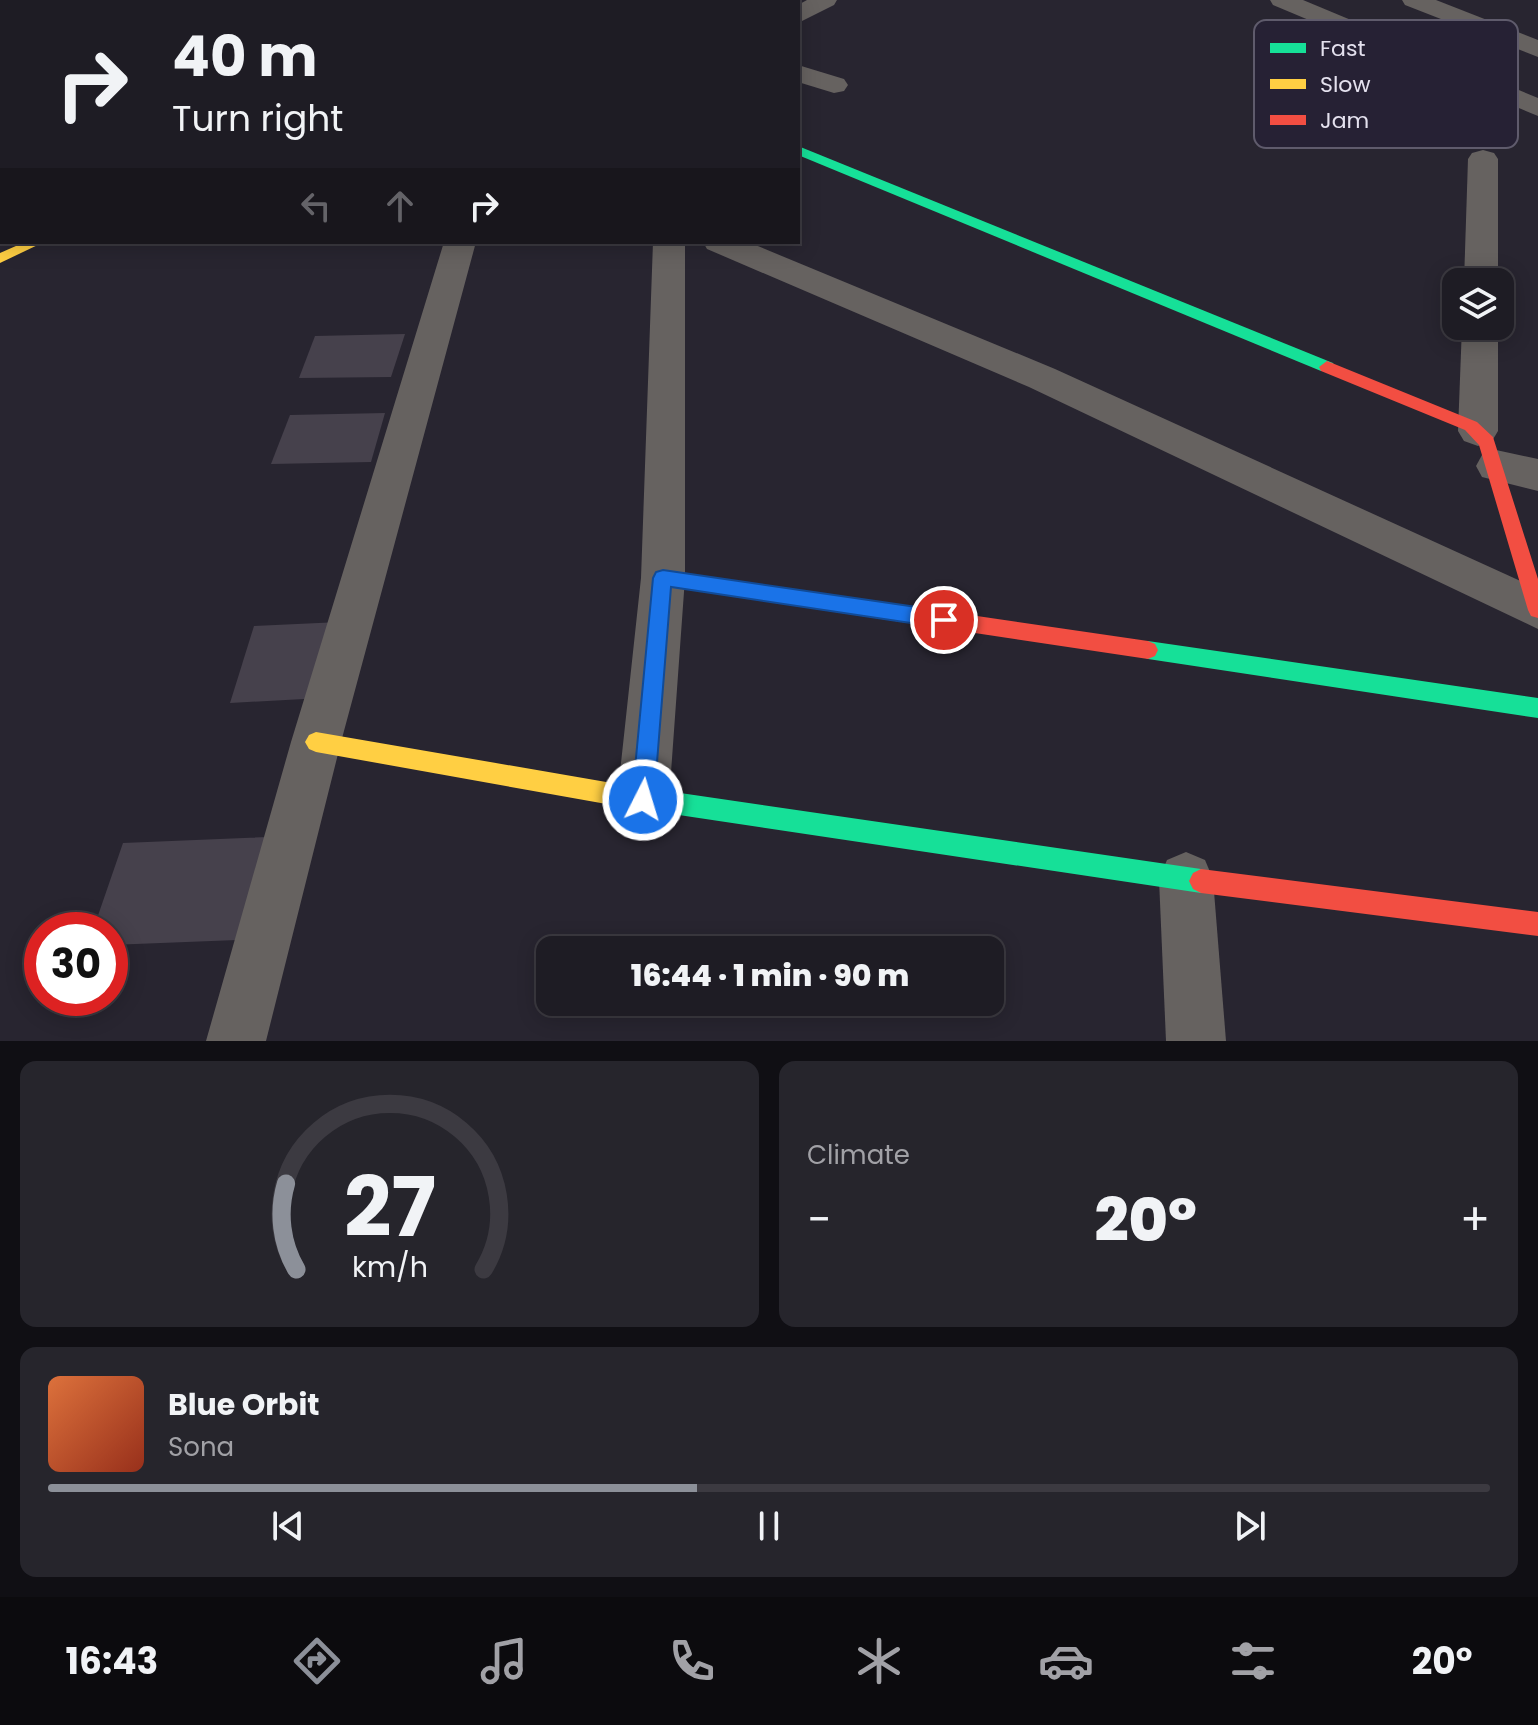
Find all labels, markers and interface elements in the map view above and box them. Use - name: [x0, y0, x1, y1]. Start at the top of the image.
- text: 40 m: [172, 17, 318, 96]
- legend: [1254, 20, 1518, 148]
- icon: right: [40, 32, 144, 136]
- text: Fast: [1320, 33, 1365, 64]
- text: Slow: [1320, 69, 1370, 100]
- text: Turn right: [172, 93, 343, 144]
- text: Jam: [1320, 105, 1369, 136]
- icon: left: [294, 184, 338, 228]
- icon: ahead: [378, 184, 422, 228]
- icon: right: [462, 184, 506, 228]
- map controls: [1442, 268, 1514, 340]
- button: layers: [1442, 268, 1514, 340]
- pin: [910, 586, 978, 654]
- icon: arrive: [922, 598, 966, 642]
- position arrow: [601, 758, 685, 842]
- speed limit sign: 30: [24, 912, 128, 1016]
- text: 16:44 · 1 min · 90 m: [631, 954, 909, 997]
- text: Climate: [807, 1137, 910, 1173]
- text: 27: [343, 1149, 436, 1265]
- text: 20°: [1094, 1178, 1197, 1262]
- text: −: [807, 1189, 831, 1250]
- text: +: [1460, 1189, 1490, 1250]
- text: km/h: [351, 1247, 428, 1287]
- text: Blue Orbit: [168, 1383, 320, 1426]
- text: Sona: [168, 1429, 234, 1465]
- icon: previous: [266, 1504, 310, 1548]
- icon: pause: [747, 1504, 791, 1548]
- icon: next: [1228, 1504, 1272, 1548]
- icon: directions: [289, 1633, 345, 1689]
- icon: music: [476, 1633, 532, 1689]
- icon: phone: [664, 1633, 720, 1689]
- icon: climate: [851, 1633, 907, 1689]
- icon: car: [1038, 1633, 1094, 1689]
- icon: filters: [1225, 1633, 1281, 1689]
- text: 16:43: [66, 1636, 158, 1687]
- text: 20°: [1412, 1636, 1472, 1687]

